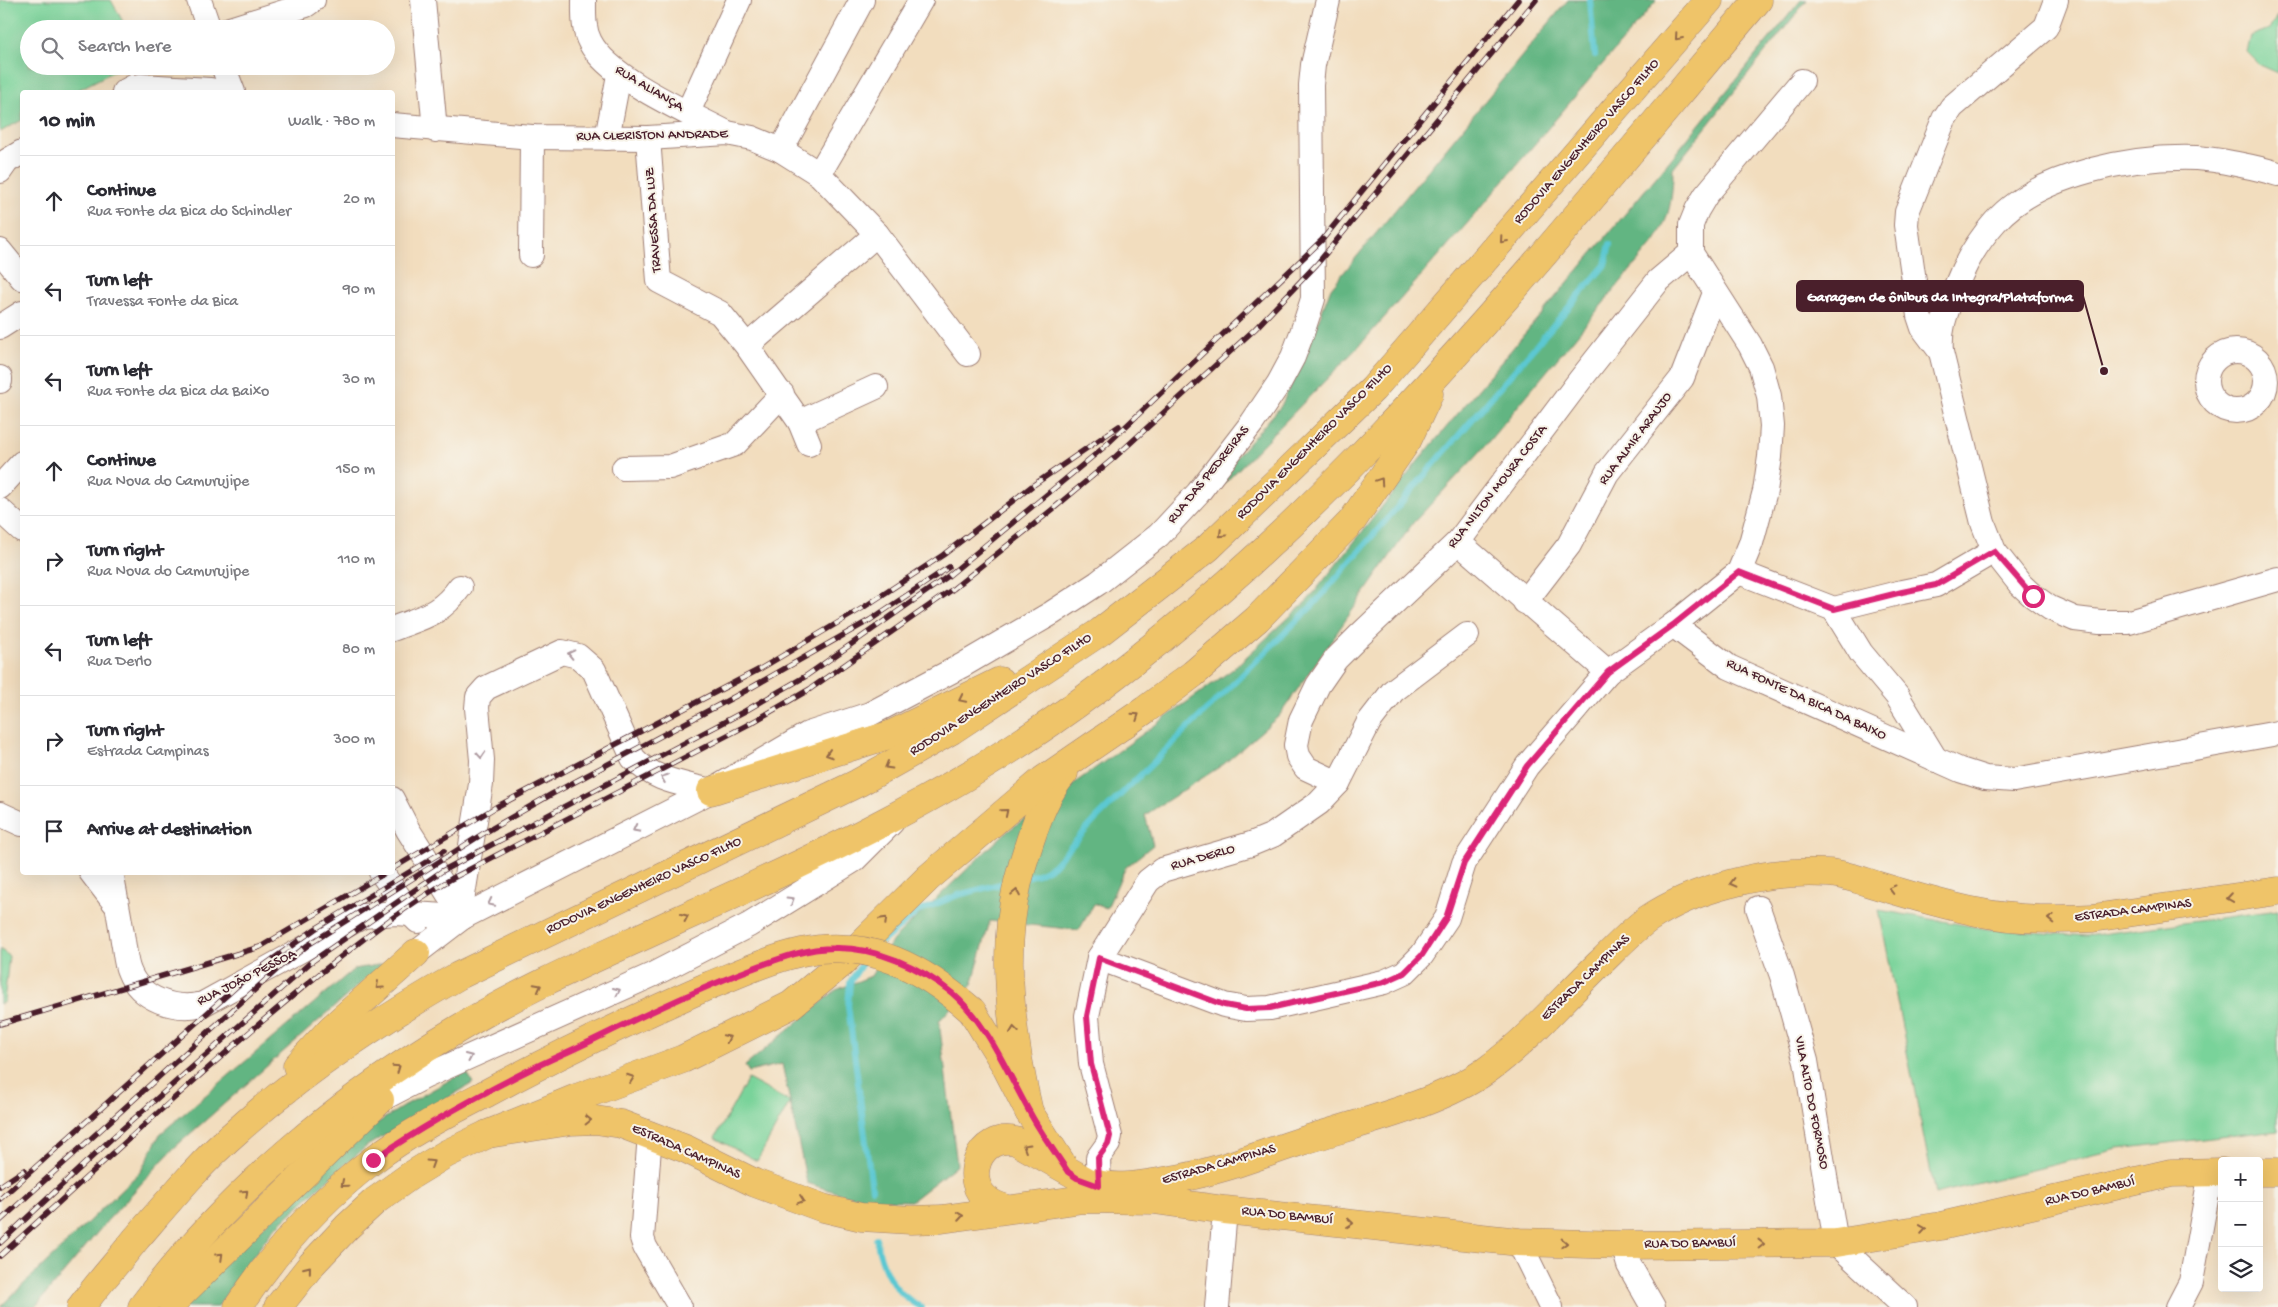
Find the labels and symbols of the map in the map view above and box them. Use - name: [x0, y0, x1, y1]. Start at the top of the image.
- one-way arrow: [1675, 31, 1683, 40]
- street label: RODOVIA ENGENHEIRO VASCO FILHO: [1510, 55, 1664, 228]
- street label: RUA ALIANÇA: [612, 62, 687, 116]
- street label: RUA CLERISTON ANDRADE: [576, 126, 729, 146]
- street label: TRAVESSA DA LUZ: [642, 166, 666, 274]
- one-way arrow: [1500, 234, 1509, 243]
- callout: Garagem de ônibus da Integra/Plataforma: [1797, 281, 2083, 311]
- text: Garagem de ônibus da Integra/Plataforma: [1807, 289, 2074, 307]
- street label: RODOVIA ENGENHEIRO VASCO FILHO: [1233, 360, 1397, 524]
- street label: RUA ALMIR ARAUJO: [1596, 389, 1677, 489]
- street label: RUA NILTON MOURA COSTA: [1444, 421, 1552, 552]
- street label: RUA DAS PEDREIRAS: [1164, 422, 1254, 527]
- one-way arrow: [1374, 477, 1383, 486]
- one-way arrow: [1219, 528, 1228, 537]
- route start: [2022, 585, 2045, 608]
- street label: RODOVIA ENGENHEIRO VASCO FILHO: [907, 629, 1096, 760]
- one-way arrow: [566, 650, 575, 660]
- street label: RUA FONTE DA BICA DA BAIXO: [1723, 655, 1889, 745]
- one-way arrow: [958, 693, 967, 703]
- one-way arrow: [1130, 713, 1140, 722]
- one-way arrow: [825, 749, 834, 759]
- one-way arrow: [476, 751, 487, 759]
- one-way arrow: [884, 760, 893, 770]
- one-way arrow: [660, 774, 669, 784]
- one-way arrow: [999, 809, 1008, 818]
- one-way arrow: [632, 823, 641, 833]
- street label: RODOVIA ENGENHEIRO VASCO FILHO: [544, 833, 745, 939]
- street label: RUA DERLO: [1169, 841, 1237, 875]
- one-way arrow: [1728, 877, 1737, 888]
- one-way arrow: [1889, 885, 1897, 895]
- one-way arrow: [1011, 889, 1021, 898]
- one-way arrow: [2225, 892, 2233, 903]
- street label: ESTRADA CAMPINAS: [2074, 895, 2193, 927]
- one-way arrow: [785, 896, 794, 906]
- one-way arrow: [487, 897, 496, 907]
- one-way arrow: [680, 913, 689, 924]
- one-way arrow: [2047, 914, 2055, 924]
- one-way arrow: [878, 917, 887, 926]
- street label: ESTRADA CAMPINAS: [1538, 931, 1635, 1025]
- street label: RUA JOÃO PESSOA: [195, 945, 300, 1010]
- one-way arrow: [376, 980, 385, 989]
- one-way arrow: [533, 983, 542, 993]
- one-way arrow: [612, 986, 621, 997]
- one-way arrow: [1010, 1025, 1020, 1034]
- one-way arrow: [722, 1033, 731, 1044]
- street label: VILA ALTO DO FORMOSO: [1790, 1034, 1832, 1172]
- one-way arrow: [464, 1052, 473, 1063]
- one-way arrow: [392, 1065, 401, 1074]
- one-way arrow: [627, 1074, 635, 1084]
- one-way arrow: [585, 1115, 593, 1126]
- street label: ESTRADA CAMPINAS: [629, 1120, 744, 1184]
- street label: ESTRADA CAMPINAS: [1160, 1141, 1278, 1189]
- one-way arrow: [1023, 1143, 1032, 1153]
- route end: [362, 1149, 385, 1172]
- one-way arrow: [425, 1160, 434, 1170]
- street label: RUA DO BAMBUÍ: [2043, 1173, 2137, 1211]
- one-way arrow: [340, 1179, 349, 1188]
- one-way arrow: [239, 1190, 248, 1199]
- one-way arrow: [796, 1195, 804, 1205]
- street label: RUA DO BAMBUÍ: [1241, 1203, 1334, 1229]
- one-way arrow: [956, 1211, 965, 1221]
- one-way arrow: [1346, 1217, 1354, 1228]
- one-way arrow: [1918, 1225, 1927, 1235]
- street label: RUA DO BAMBUÍ: [1644, 1235, 1737, 1253]
- one-way arrow: [1560, 1238, 1568, 1249]
- one-way arrow: [1757, 1238, 1765, 1249]
- one-way arrow: [214, 1253, 223, 1262]
- one-way arrow: [302, 1265, 311, 1274]

